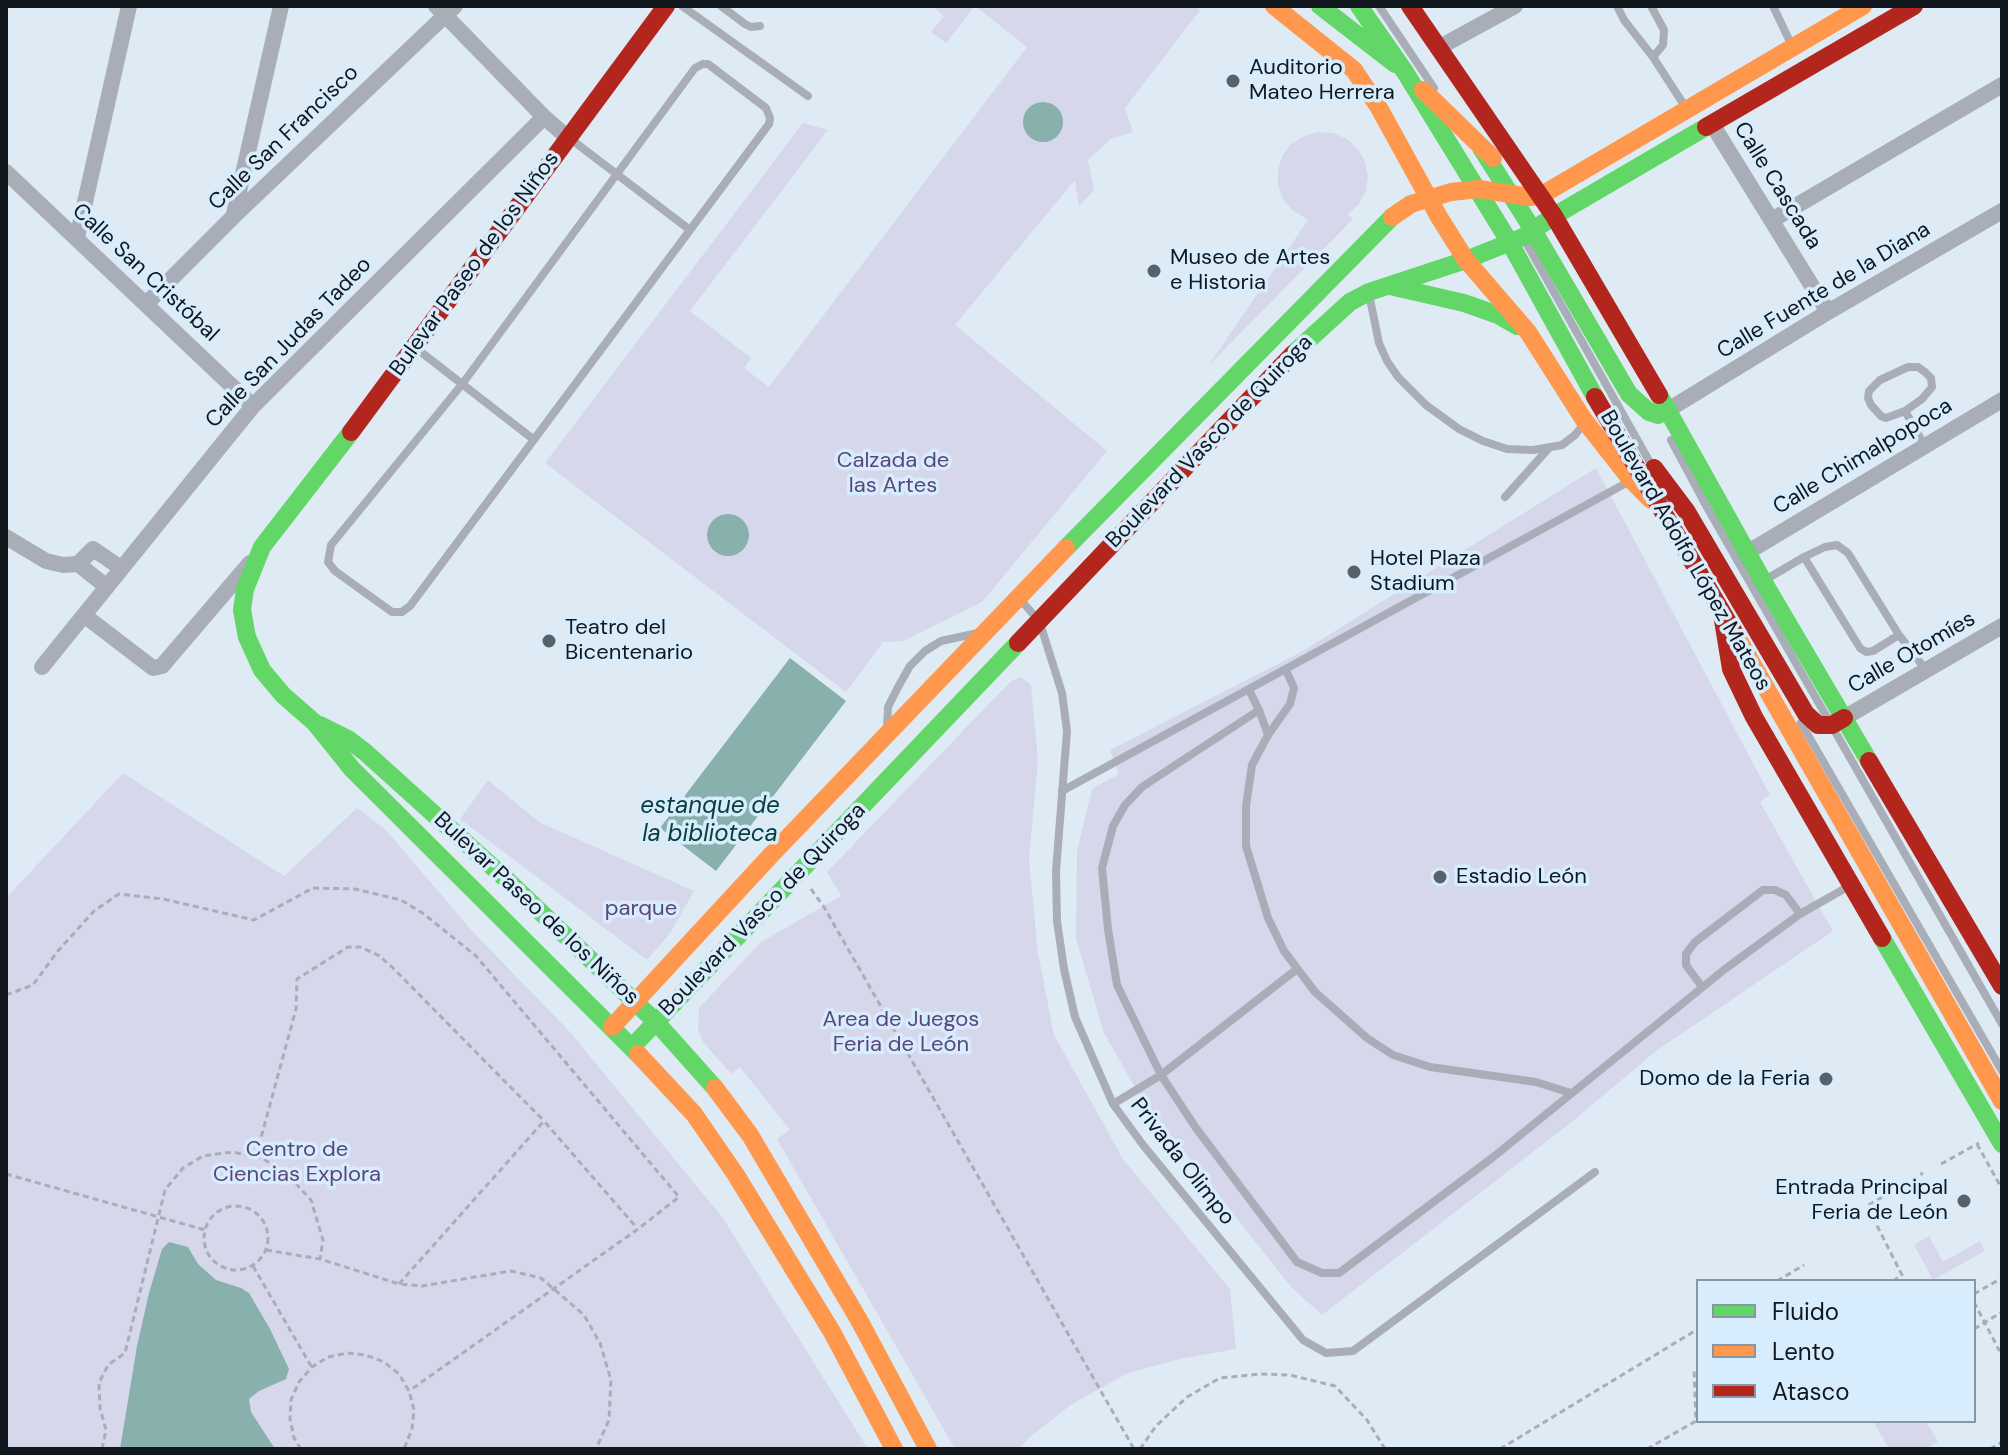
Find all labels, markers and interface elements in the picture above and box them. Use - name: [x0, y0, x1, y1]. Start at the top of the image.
- place label: Auditorio Mateo Herrera: [1249, 55, 1395, 106]
- street label: Calle San Francisco: [204, 60, 364, 216]
- marker: Auditorio Mateo Herrera: [1224, 72, 1242, 90]
- street label: Calle Cascada: [1727, 118, 1827, 254]
- street label: Bulevar Paseo de los Niños: [385, 147, 565, 381]
- street label: Calle San Cristóbal: [66, 198, 224, 348]
- street label: Calle Fuente de la Diana: [1713, 217, 1935, 365]
- place label: Museo de Artes e Historia: [1170, 245, 1330, 296]
- street label: Calle San Judas Tadeo: [201, 252, 377, 434]
- marker: Museo de Artes e Historia: [1145, 262, 1163, 280]
- street label: Boulevard Vasco de Quiroga: [1101, 330, 1319, 554]
- street label: Calle Chimalpopoca: [1769, 393, 1957, 521]
- street label: Boulevard Adolfo López Mateos: [1594, 406, 1776, 696]
- park label: Calzada de las Artes: [837, 448, 949, 500]
- place label: Hotel Plaza Stadium: [1370, 546, 1481, 598]
- marker: Hotel Plaza Stadium: [1345, 563, 1363, 581]
- street label: Calle Otomíes: [1844, 606, 1980, 700]
- place label: Teatro del Bicentenario: [565, 615, 693, 666]
- marker: Teatro del Bicentenario: [540, 632, 558, 650]
- water label: estanque de la biblioteca: [640, 793, 780, 849]
- street label: Boulevard Vasco de Quiroga: [654, 798, 872, 1022]
- street label: Bulevar Paseo de los Niños: [428, 807, 644, 1011]
- place label: Estadio León: [1456, 864, 1587, 890]
- marker: Estadio León: [1431, 868, 1449, 886]
- park label: parque: [605, 896, 677, 922]
- park label: Area de Juegos Feria de León: [823, 1007, 979, 1058]
- place label: Domo de la Feria: [1639, 1066, 1810, 1092]
- marker: Domo de la Feria: [1817, 1070, 1835, 1088]
- street label: Privada Olimpo: [1124, 1093, 1240, 1231]
- park label: Centro de Ciencias Explora: [213, 1137, 381, 1188]
- place label: Entrada Principal Feria de León: [1775, 1175, 1948, 1226]
- marker: Entrada Principal Feria de León: [1955, 1192, 1973, 1210]
- legend: [1696, 1279, 1976, 1423]
- text: Fluido: [1772, 1296, 1839, 1327]
- text: Lento: [1772, 1336, 1835, 1367]
- text: Atasco: [1772, 1376, 1849, 1407]

